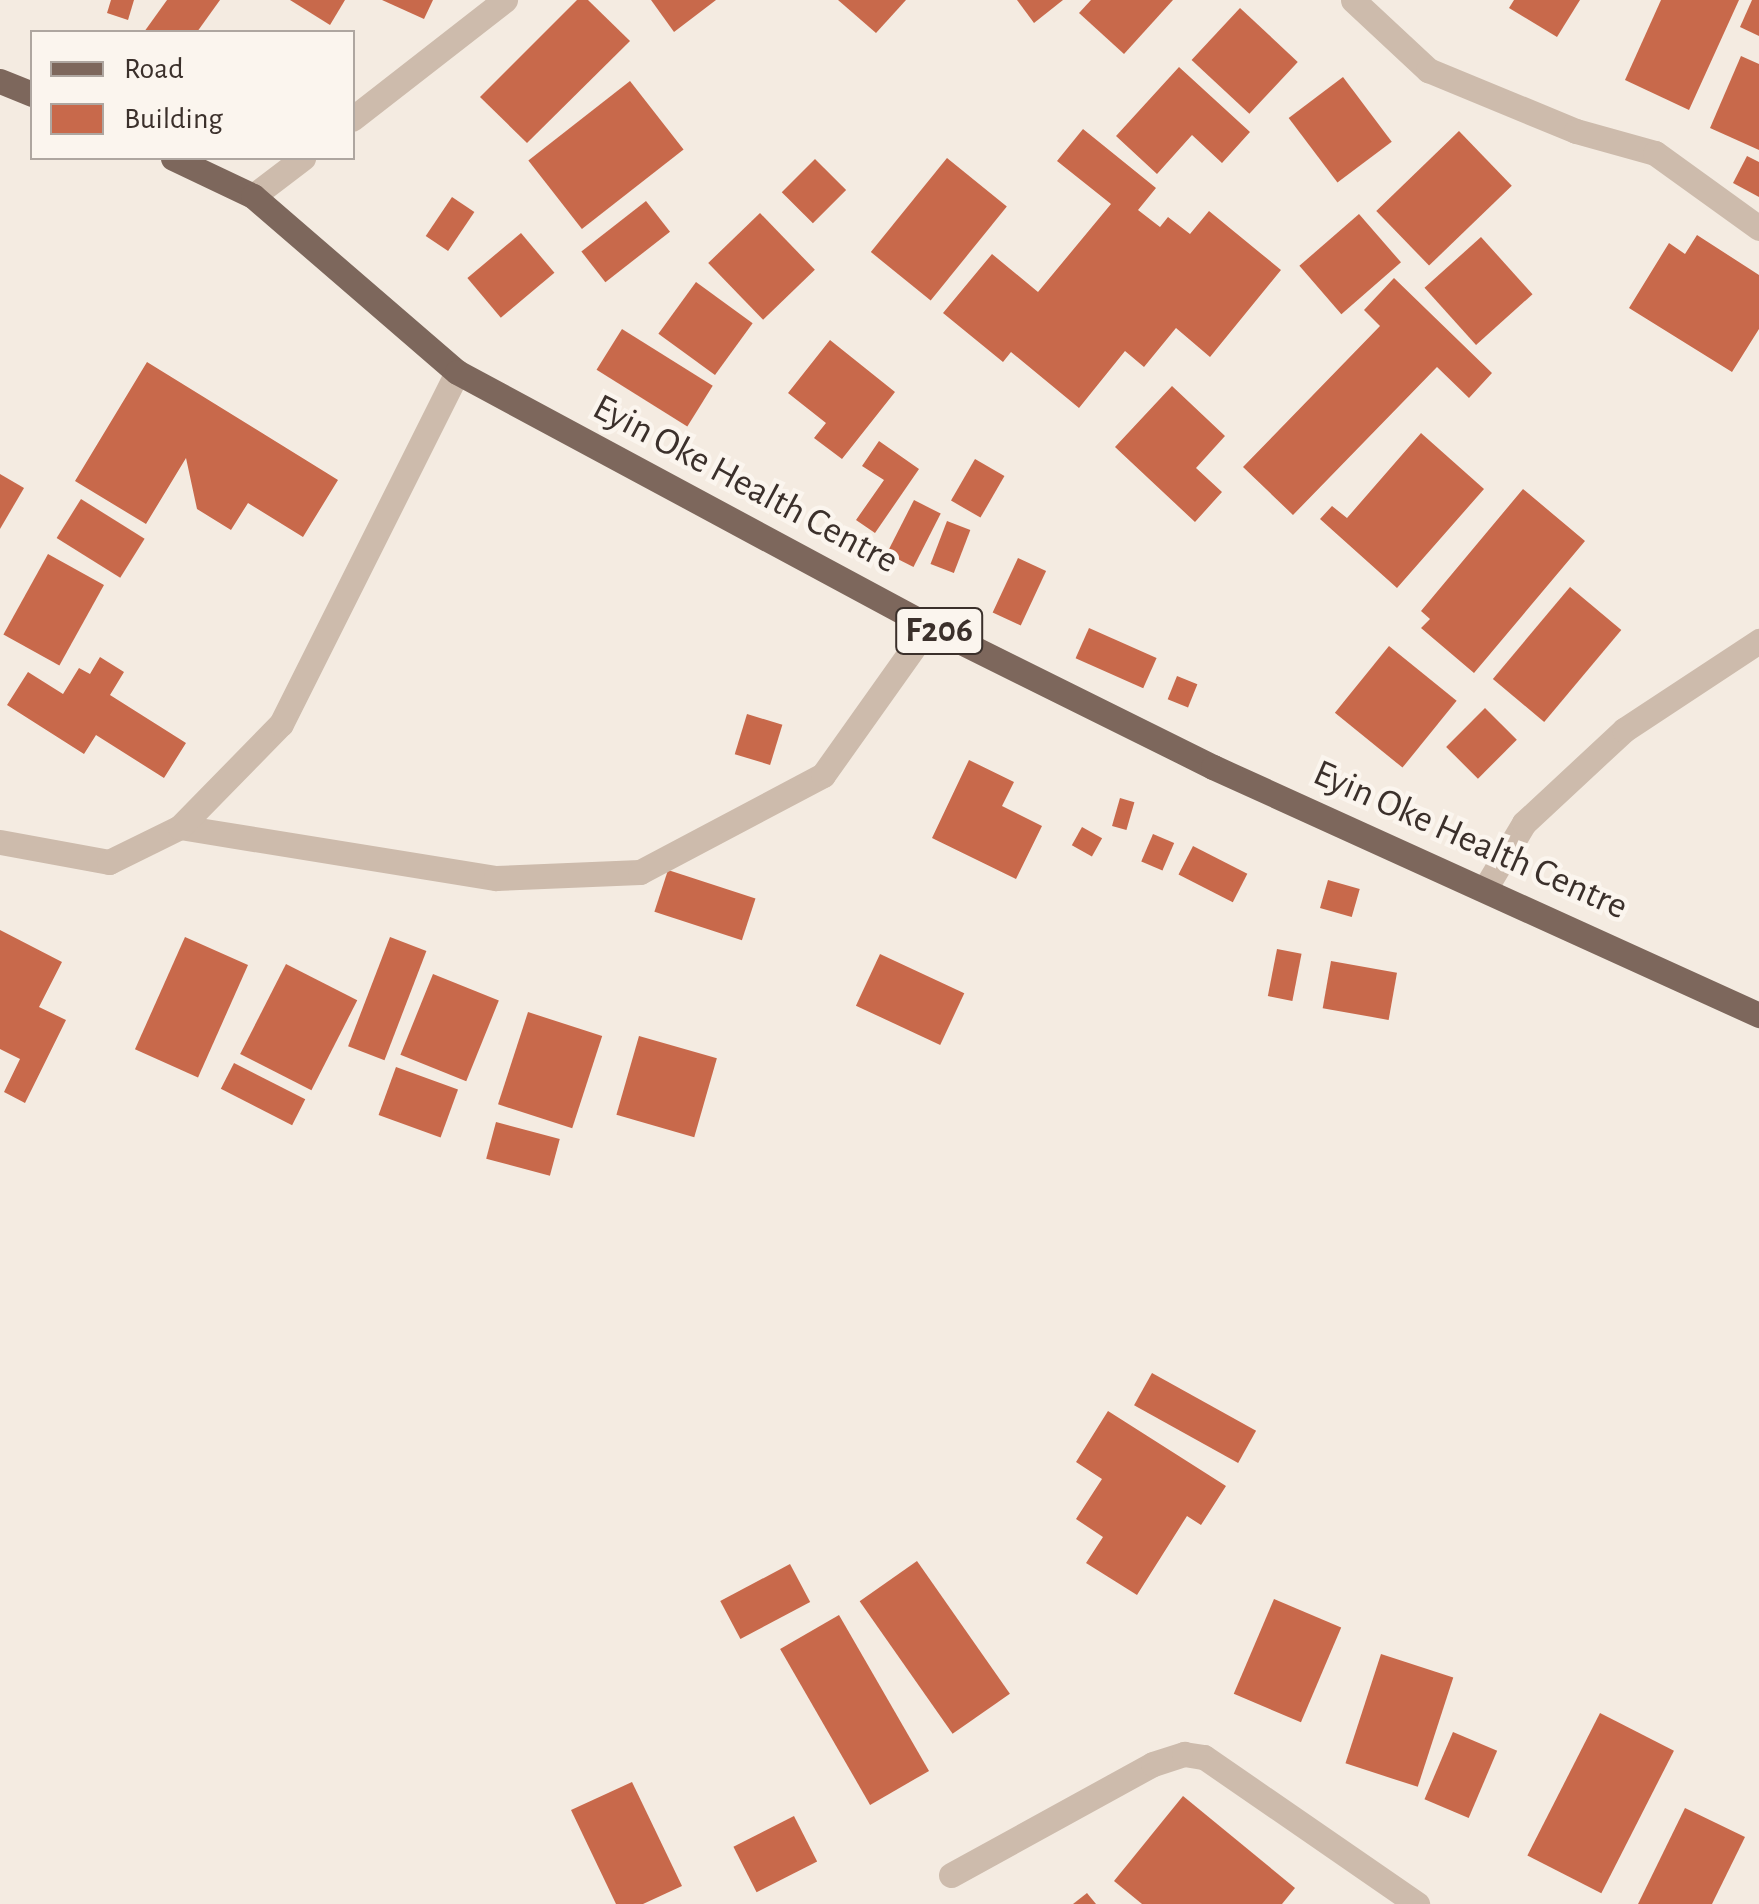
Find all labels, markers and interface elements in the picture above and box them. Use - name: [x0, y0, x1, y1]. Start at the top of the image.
- legend: [30, 30, 355, 160]
- text: Road: [124, 54, 184, 84]
- text: Building: [124, 104, 223, 134]
- street label: Eyin Oke Health Centre: [585, 385, 905, 585]
- road number: F206: [894, 601, 984, 661]
- street label: Eyin Oke Health Centre: [1306, 751, 1634, 931]

